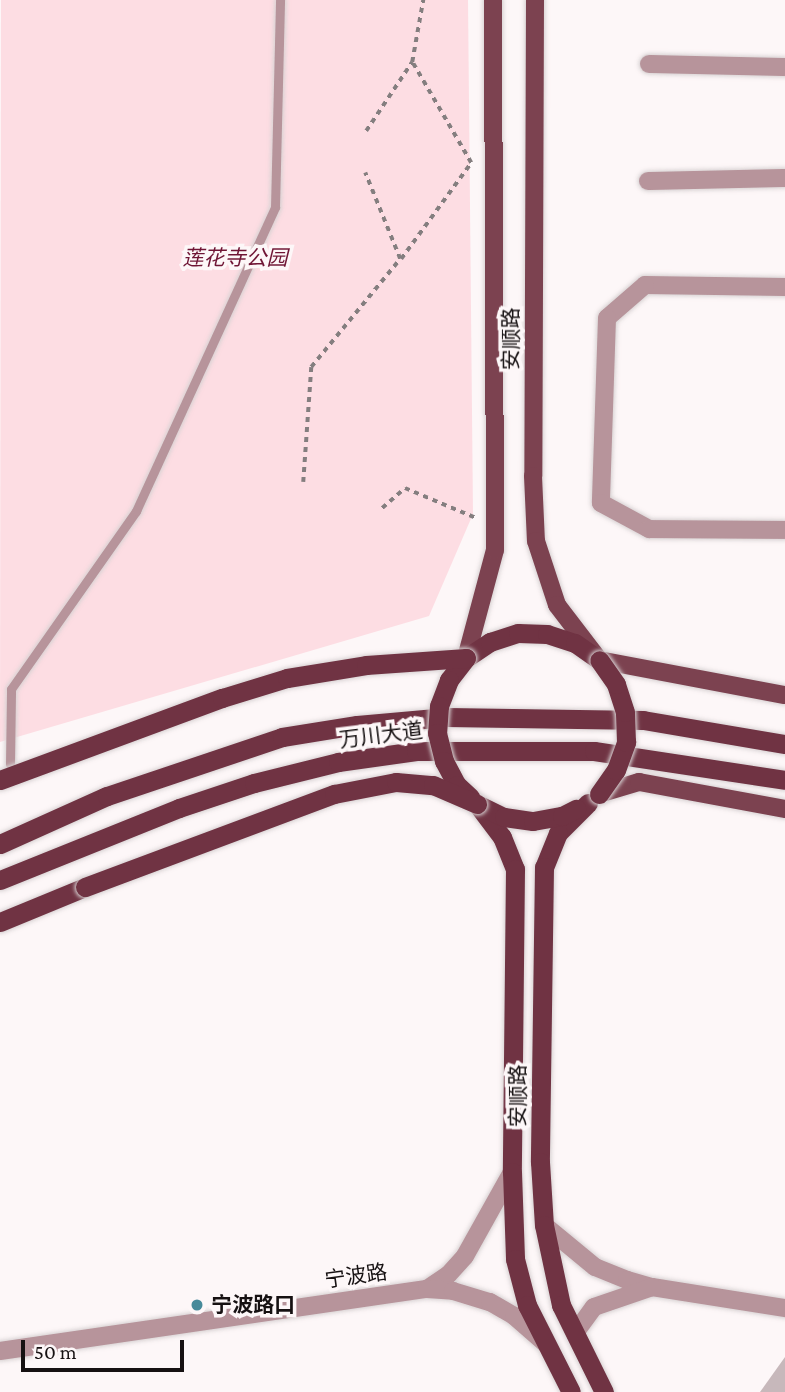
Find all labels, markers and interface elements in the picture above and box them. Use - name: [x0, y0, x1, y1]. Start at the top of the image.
- park label: 莲花寺公园: [183, 245, 287, 271]
- street label: 安顺路: [498, 308, 524, 370]
- street label: 万川大道: [338, 717, 424, 753]
- street label: 安顺路: [505, 1065, 531, 1127]
- street label: 宁波路: [323, 1259, 389, 1293]
- place label: 宁波路口: [211, 1292, 295, 1318]
- marker: 宁波路口: [189, 1297, 205, 1313]
- scale bar: [24, 1326, 187, 1370]
- text: 50 m: [34, 1340, 77, 1364]

